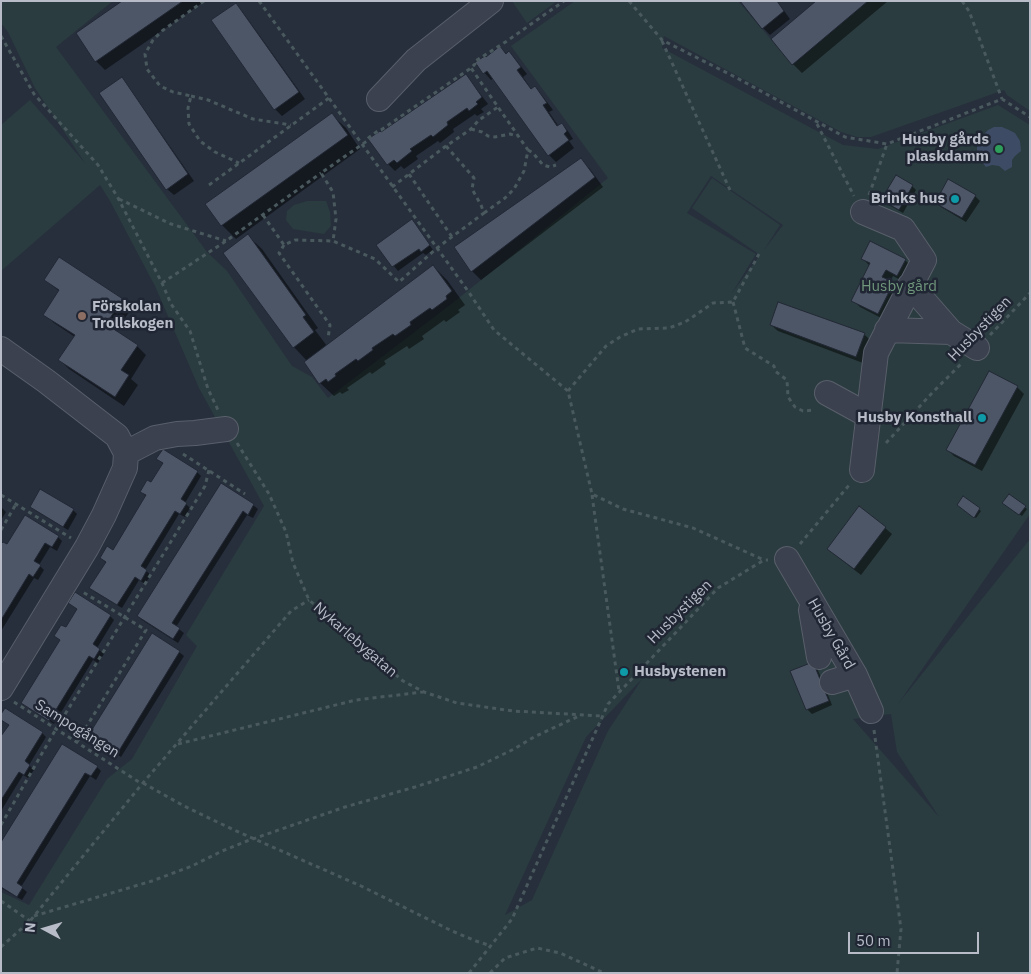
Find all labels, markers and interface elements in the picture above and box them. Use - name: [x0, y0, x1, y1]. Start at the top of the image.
- place label: Husby gårds plaskdamm: [902, 131, 989, 166]
- marker: Husby gårds plaskdamm: [993, 143, 1005, 155]
- place label: Brinks hus: [871, 190, 945, 208]
- marker: Brinks hus: [949, 193, 961, 205]
- park label: Husby gård: [861, 278, 937, 296]
- street label: Husbystigen: [945, 293, 1015, 365]
- place label: Förskolan Trollskogen: [92, 298, 173, 333]
- marker: Förskolan Trollskogen: [76, 310, 88, 322]
- place label: Husby Konsthall: [857, 409, 972, 427]
- marker: Husby Konsthall: [976, 412, 988, 424]
- street label: Husbystigen: [644, 576, 716, 648]
- street label: Husby Gård: [804, 595, 858, 673]
- street label: Nykarlebygatan: [309, 599, 401, 681]
- place label: Husbystenen: [634, 663, 726, 681]
- marker: Husbystenen: [618, 666, 630, 678]
- street label: Sampogången: [32, 696, 122, 762]
- north arrow: [20, 904, 70, 954]
- text: N: [21, 921, 40, 933]
- scale bar: [851, 922, 982, 954]
- text: 50 m: [856, 931, 891, 950]

